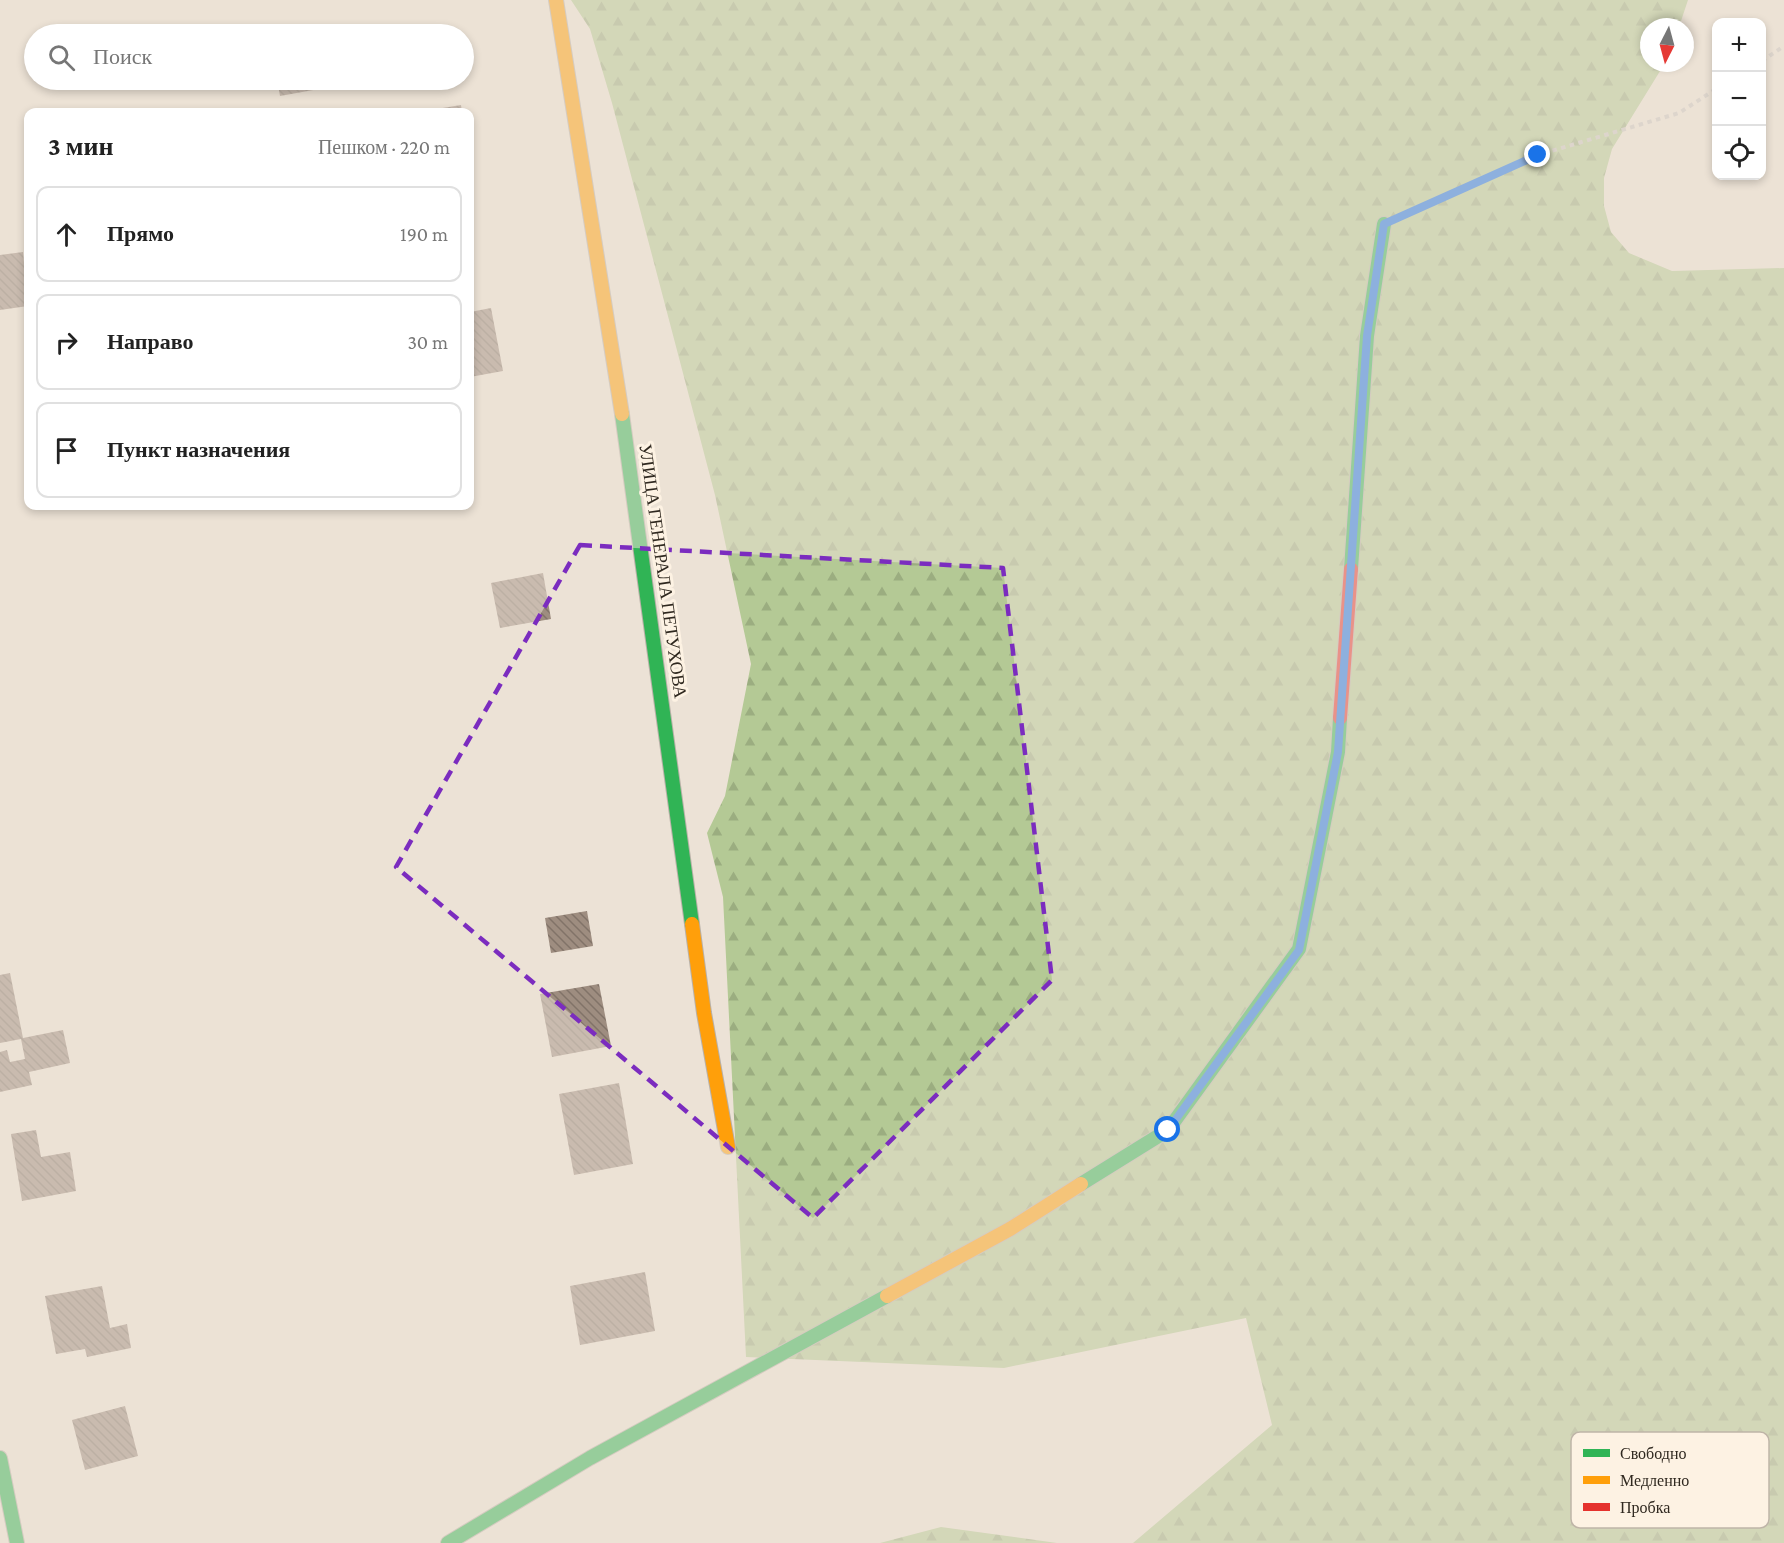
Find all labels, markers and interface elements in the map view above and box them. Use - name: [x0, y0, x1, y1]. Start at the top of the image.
- north arrow: [1640, 18, 1694, 72]
- map controls: [1712, 18, 1766, 180]
- button: +: [1712, 18, 1766, 72]
- search box: [24, 24, 474, 90]
- icon: search: [45, 41, 78, 74]
- text: Поиск: [93, 44, 152, 69]
- button: −: [1712, 72, 1766, 126]
- button: locate: [1712, 126, 1766, 180]
- text: 3 мин: [48, 132, 113, 161]
- text: Пешком · 220 m: [318, 136, 450, 158]
- route end: [1524, 141, 1550, 167]
- icon: ahead: [50, 218, 83, 251]
- text: Прямо: [107, 221, 174, 246]
- text: 190 m: [400, 223, 448, 245]
- icon: right: [50, 326, 83, 359]
- text: Направо: [107, 329, 193, 354]
- text: 30 m: [407, 331, 448, 353]
- icon: arrive: [50, 434, 83, 467]
- text: Пункт назначения: [107, 437, 290, 462]
- street label: УЛИЦА ГЕНЕРАЛА ПЕТУХОВА: [635, 443, 691, 699]
- route start: [1154, 1116, 1180, 1142]
- legend: [1571, 1432, 1769, 1528]
- text: Свободно: [1620, 1445, 1687, 1463]
- text: Медленно: [1620, 1472, 1689, 1490]
- text: Пробка: [1620, 1499, 1670, 1517]

